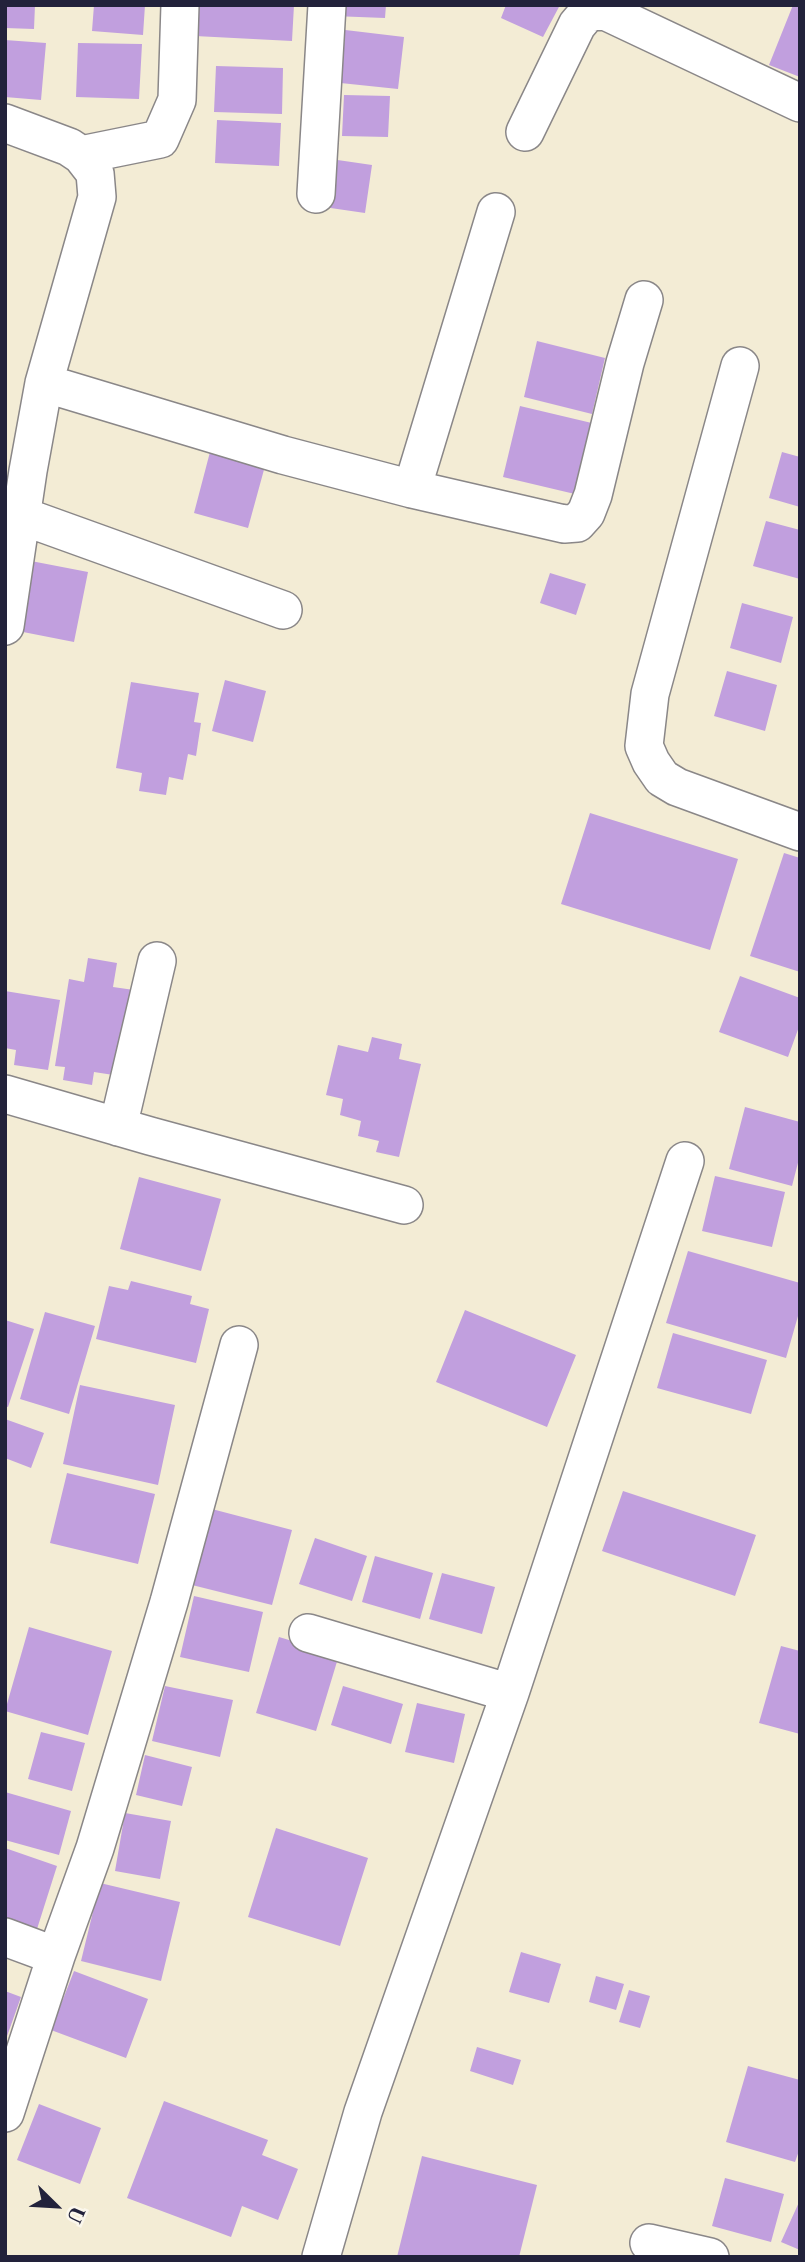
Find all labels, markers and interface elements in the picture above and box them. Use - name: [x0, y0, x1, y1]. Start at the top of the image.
- north arrow: [21, 2171, 91, 2241]
- text: U: [62, 2203, 89, 2226]

